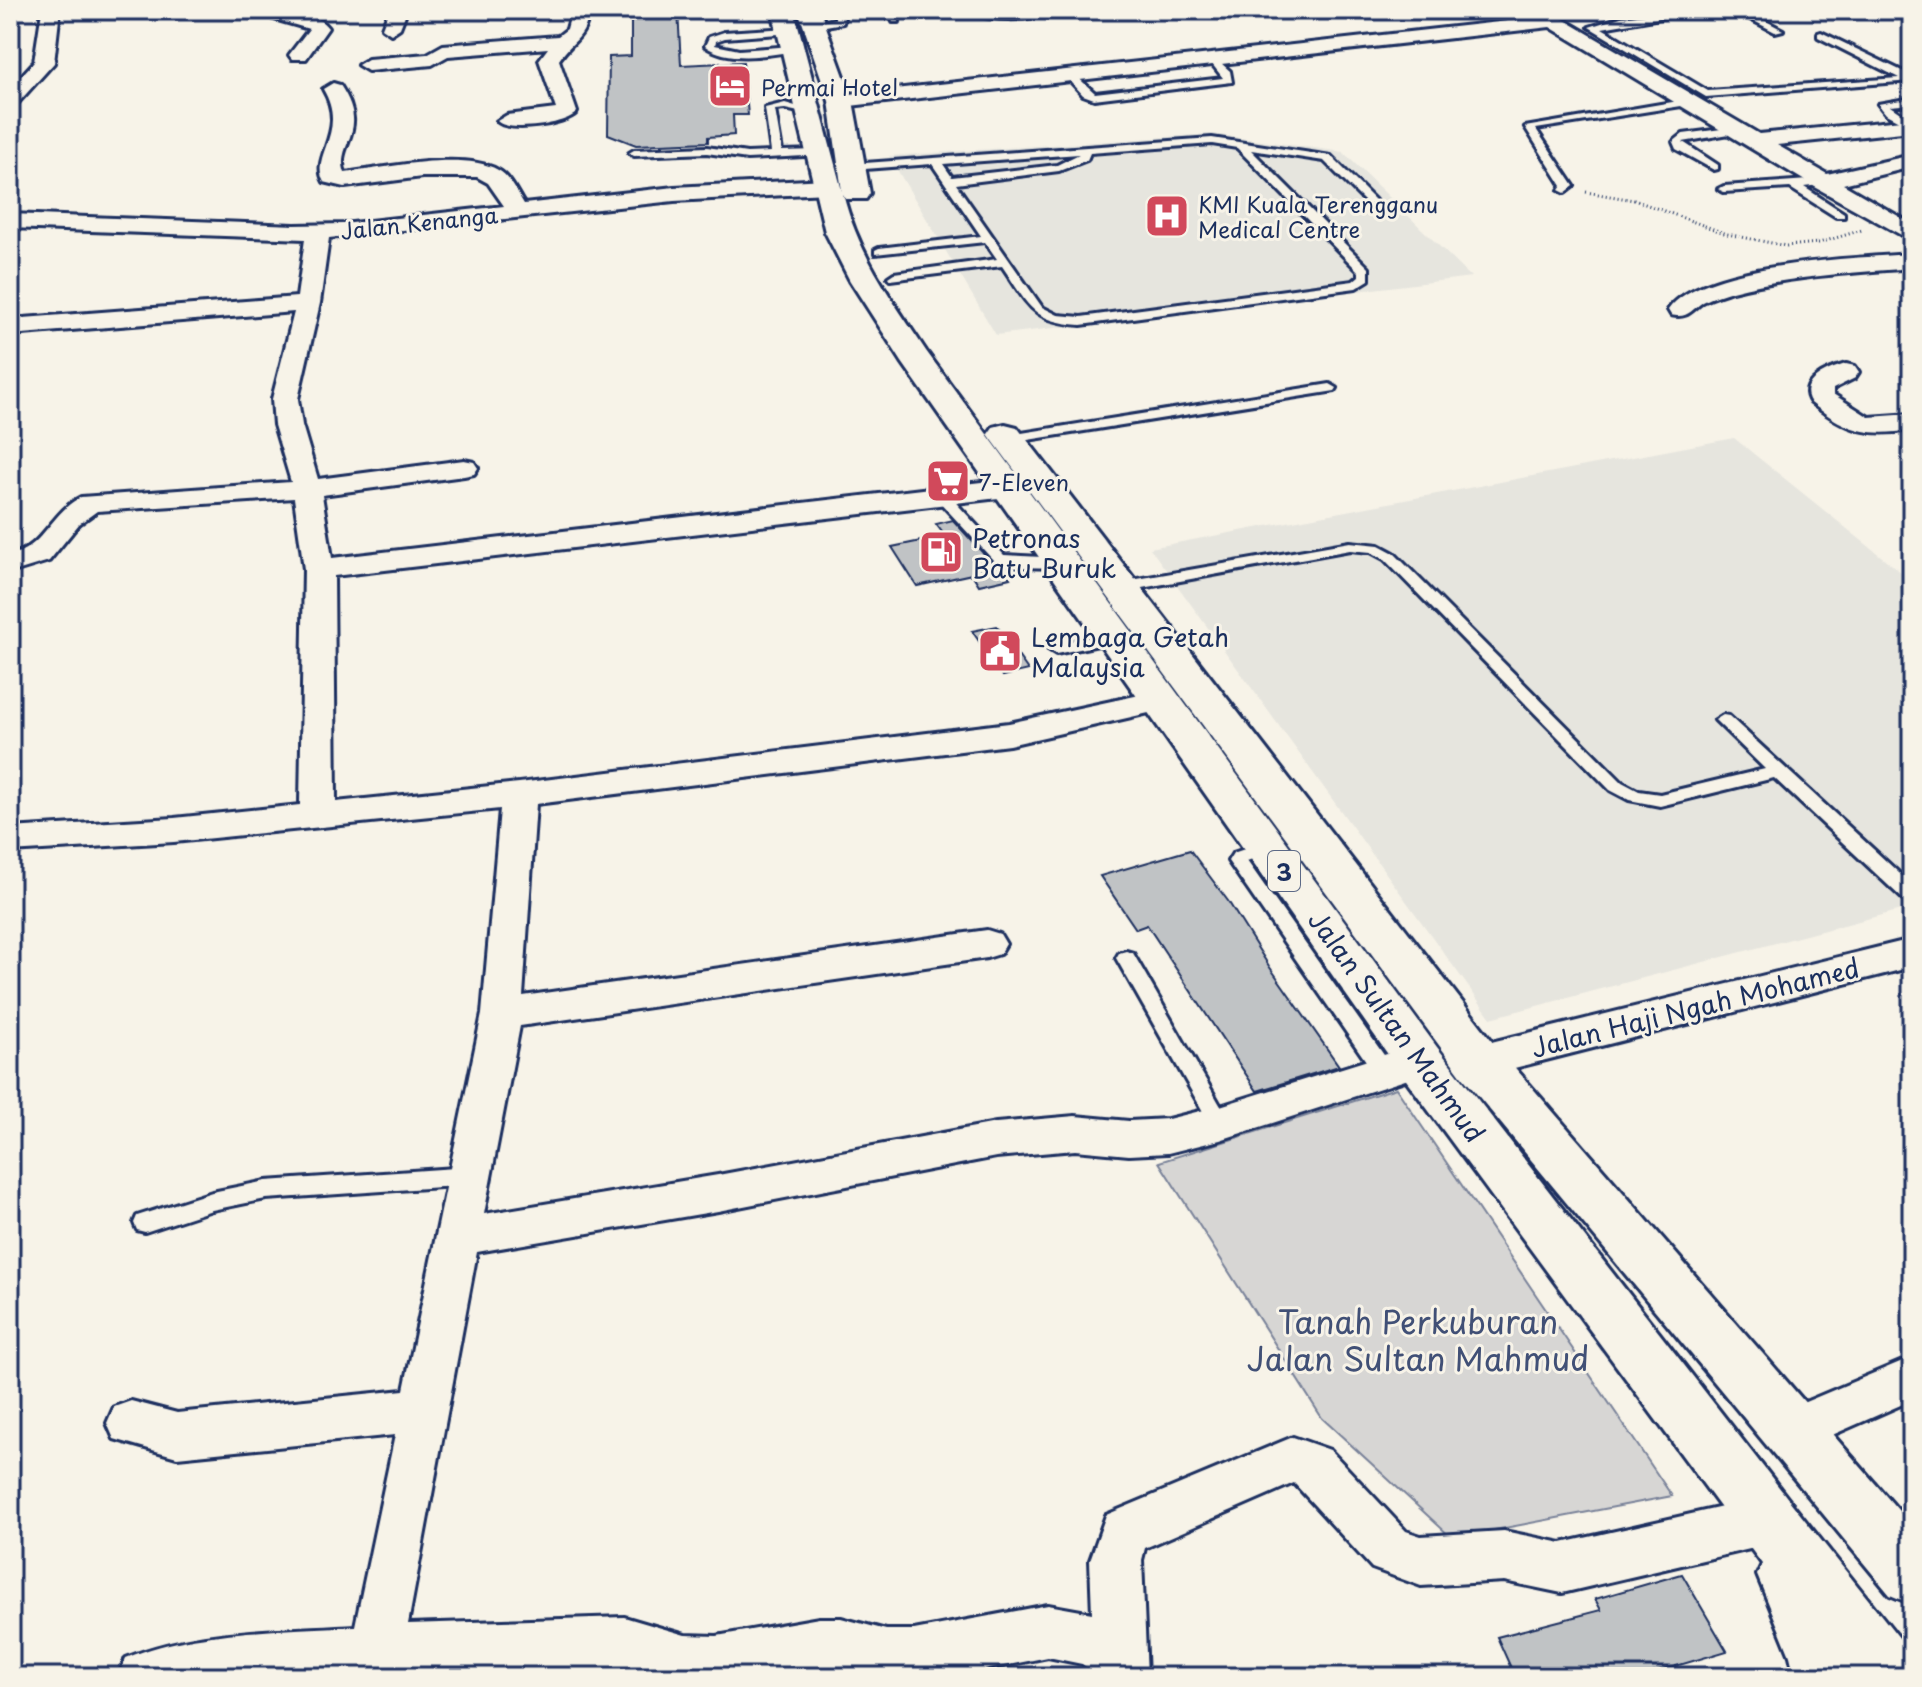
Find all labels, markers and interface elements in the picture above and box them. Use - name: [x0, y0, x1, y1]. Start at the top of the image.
- hotel icon: Permai Hotel: [706, 62, 754, 110]
- place label: Permai Hotel: [761, 70, 898, 103]
- place label: KMI Kuala Terengganu Medical Centre: [1198, 187, 1438, 245]
- hospital icon: KMI Kuala Terengganu Medical Centre: [1143, 192, 1191, 240]
- street label: Jalan Kenanga: [339, 197, 500, 247]
- supermarket icon: 7-Eleven: [924, 457, 972, 505]
- place label: 7-Eleven: [979, 465, 1069, 498]
- place label: Petronas Batu Buruk: [972, 518, 1116, 587]
- fuel station icon: Petronas Batu Buruk: [917, 528, 965, 576]
- place label: Lembaga Getah Malaysia: [1031, 617, 1229, 686]
- public building icon: Lembaga Getah Malaysia: [976, 627, 1024, 675]
- road number: 3: [1268, 851, 1300, 891]
- street label: Jalan Sultan Mahmud: [1299, 902, 1495, 1150]
- street label: Jalan Haji Ngah Mohamed: [1527, 947, 1863, 1067]
- park label: Tanah Perkuburan Jalan Sultan Mahmud: [1247, 1297, 1589, 1382]

